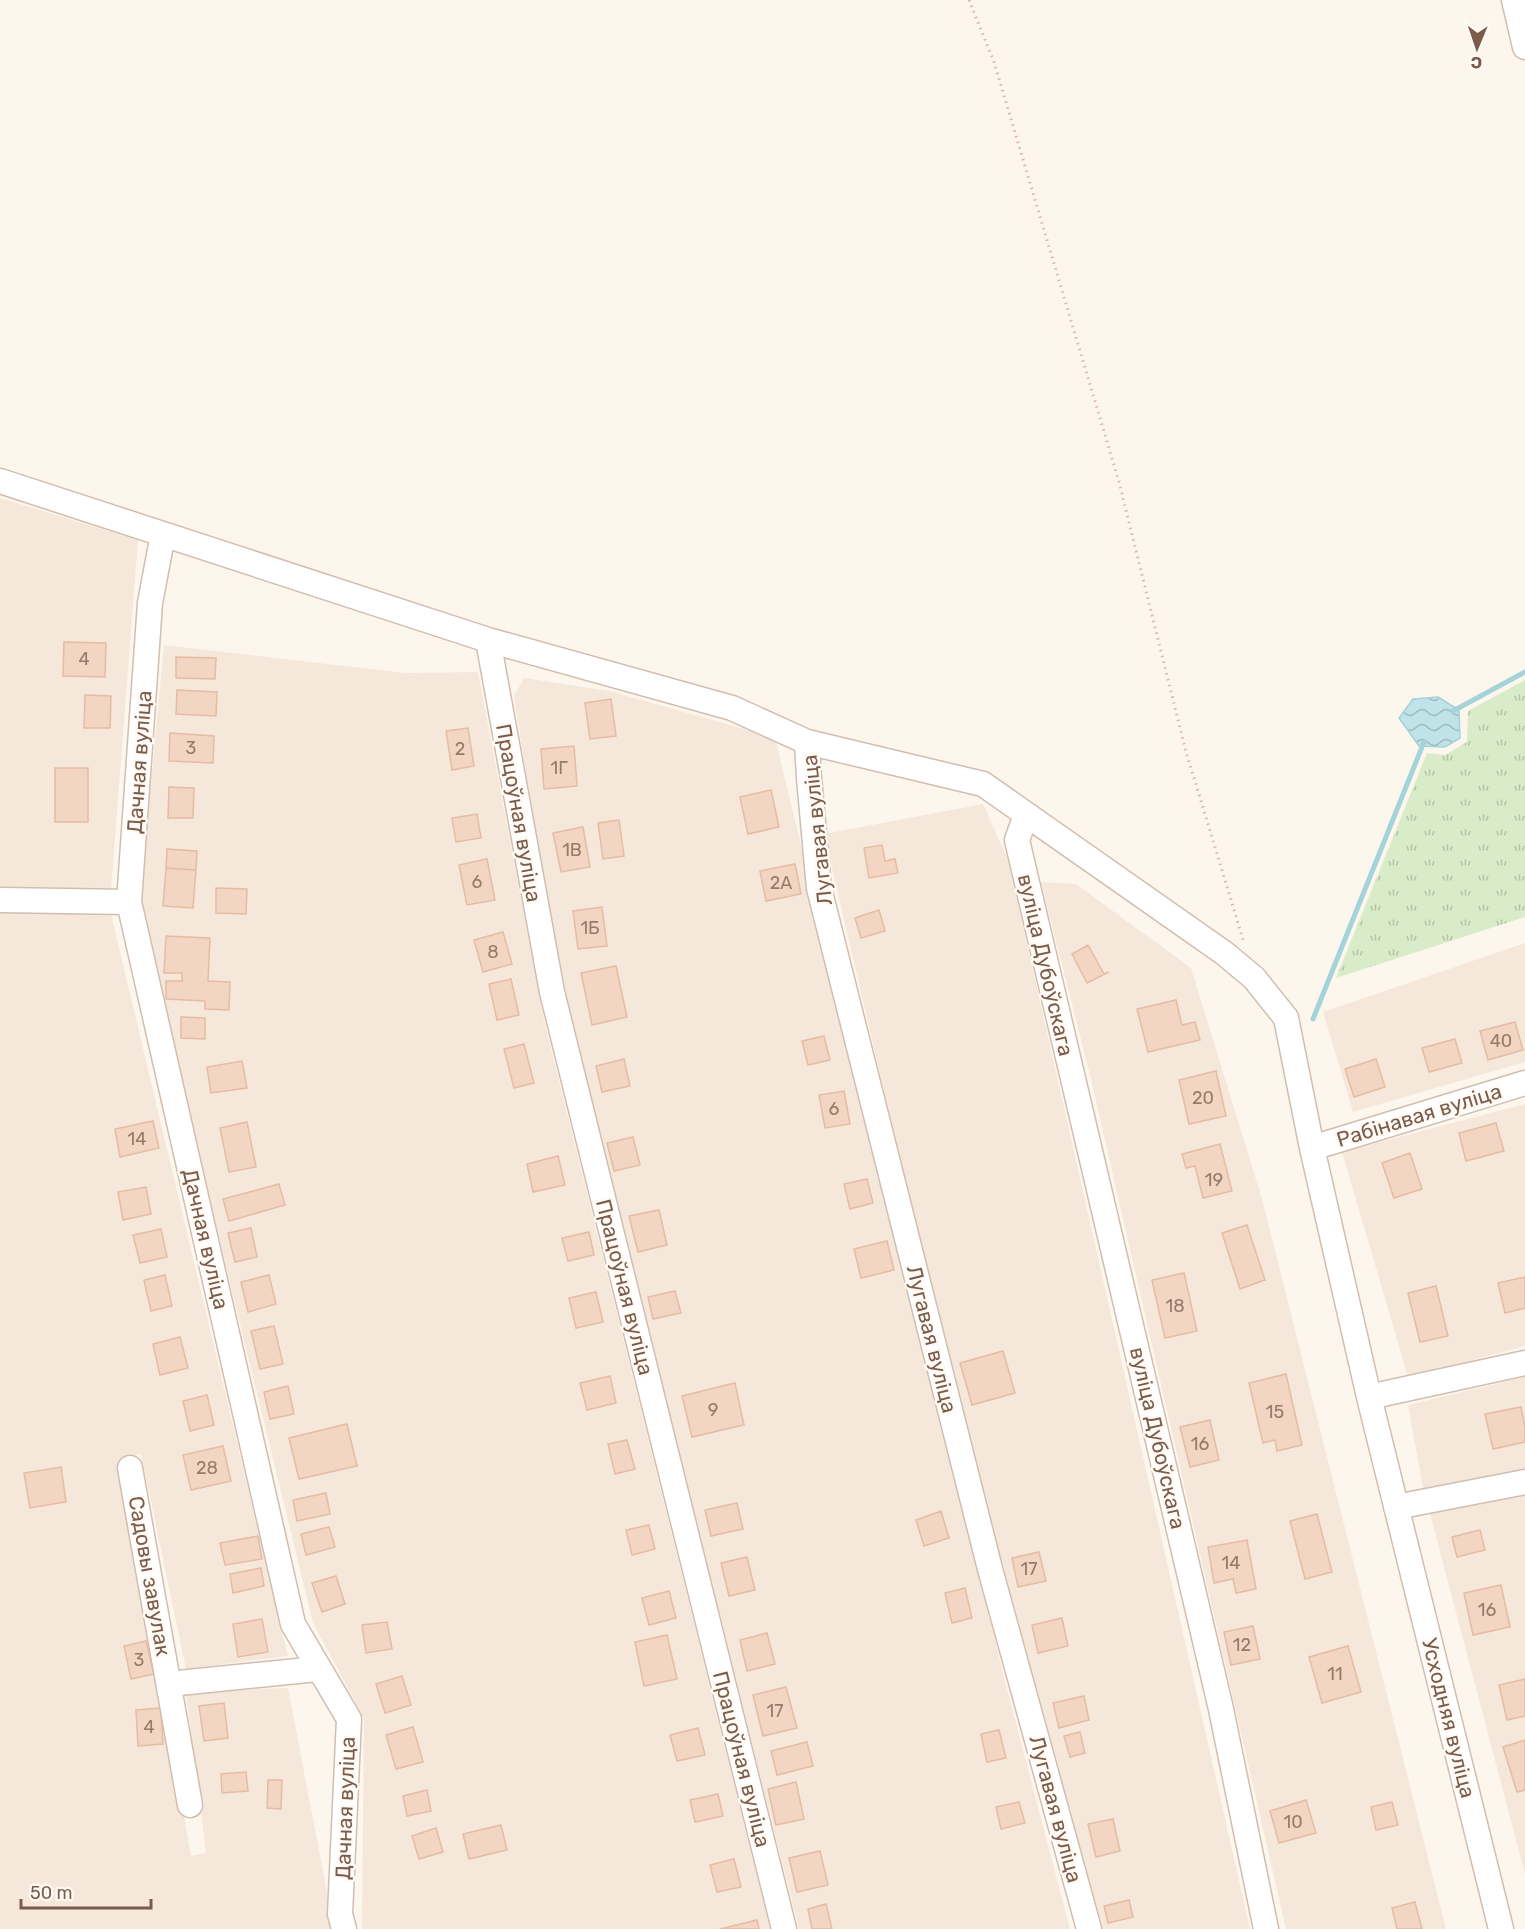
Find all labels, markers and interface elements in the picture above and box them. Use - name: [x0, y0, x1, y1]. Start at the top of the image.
- north arrow: [1447, 18, 1507, 78]
- text: С: [1471, 53, 1482, 72]
- house number: 4: [78, 648, 90, 670]
- street label: Дачная вуліца: [122, 690, 156, 834]
- street label: Працоўная вуліца: [491, 722, 547, 904]
- house number: 3: [186, 737, 196, 759]
- house number: 2: [455, 738, 465, 760]
- street label: Лугавая вуліца: [797, 753, 837, 907]
- house number: 1Г: [550, 757, 568, 779]
- house number: 1В: [562, 839, 582, 861]
- house number: 6: [472, 871, 483, 893]
- house number: 2А: [770, 872, 792, 894]
- street label: вуліца Дубоўскага: [1013, 872, 1079, 1058]
- house number: 1Б: [580, 917, 600, 939]
- house number: 8: [487, 941, 499, 963]
- house number: 40: [1490, 1030, 1512, 1052]
- street label: Рабінавая вуліца: [1333, 1078, 1505, 1152]
- house number: 20: [1192, 1087, 1214, 1109]
- house number: 6: [829, 1098, 840, 1120]
- house number: 14: [128, 1128, 146, 1150]
- street label: Дачная вуліца: [178, 1166, 234, 1312]
- house number: 19: [1205, 1169, 1223, 1191]
- street label: Працоўная вуліца: [591, 1196, 659, 1378]
- street label: Лугавая вуліца: [902, 1263, 962, 1415]
- house number: 18: [1165, 1295, 1185, 1317]
- street label: вуліца Дубоўскага: [1125, 1345, 1191, 1531]
- house number: 9: [708, 1399, 718, 1421]
- house number: 15: [1266, 1401, 1284, 1423]
- house number: 16: [1191, 1433, 1209, 1455]
- house number: 28: [196, 1457, 218, 1479]
- street label: Садовы завулак: [124, 1494, 176, 1658]
- house number: 14: [1222, 1552, 1240, 1574]
- house number: 17: [1021, 1558, 1037, 1580]
- house number: 16: [1478, 1599, 1496, 1621]
- house number: 12: [1233, 1634, 1251, 1656]
- street label: Усходняя вуліца: [1417, 1636, 1481, 1800]
- house number: 3: [134, 1649, 144, 1671]
- house number: 11: [1327, 1663, 1343, 1685]
- street label: Працоўная вуліца: [708, 1668, 776, 1850]
- house number: 17: [767, 1700, 783, 1722]
- house number: 4: [143, 1716, 155, 1738]
- street label: Лугавая вуліца: [1024, 1733, 1088, 1885]
- street label: Дачная вуліца: [330, 1736, 360, 1880]
- house number: 10: [1283, 1811, 1303, 1833]
- scale bar: [21, 1872, 152, 1910]
- text: 50 m: [30, 1882, 73, 1904]

